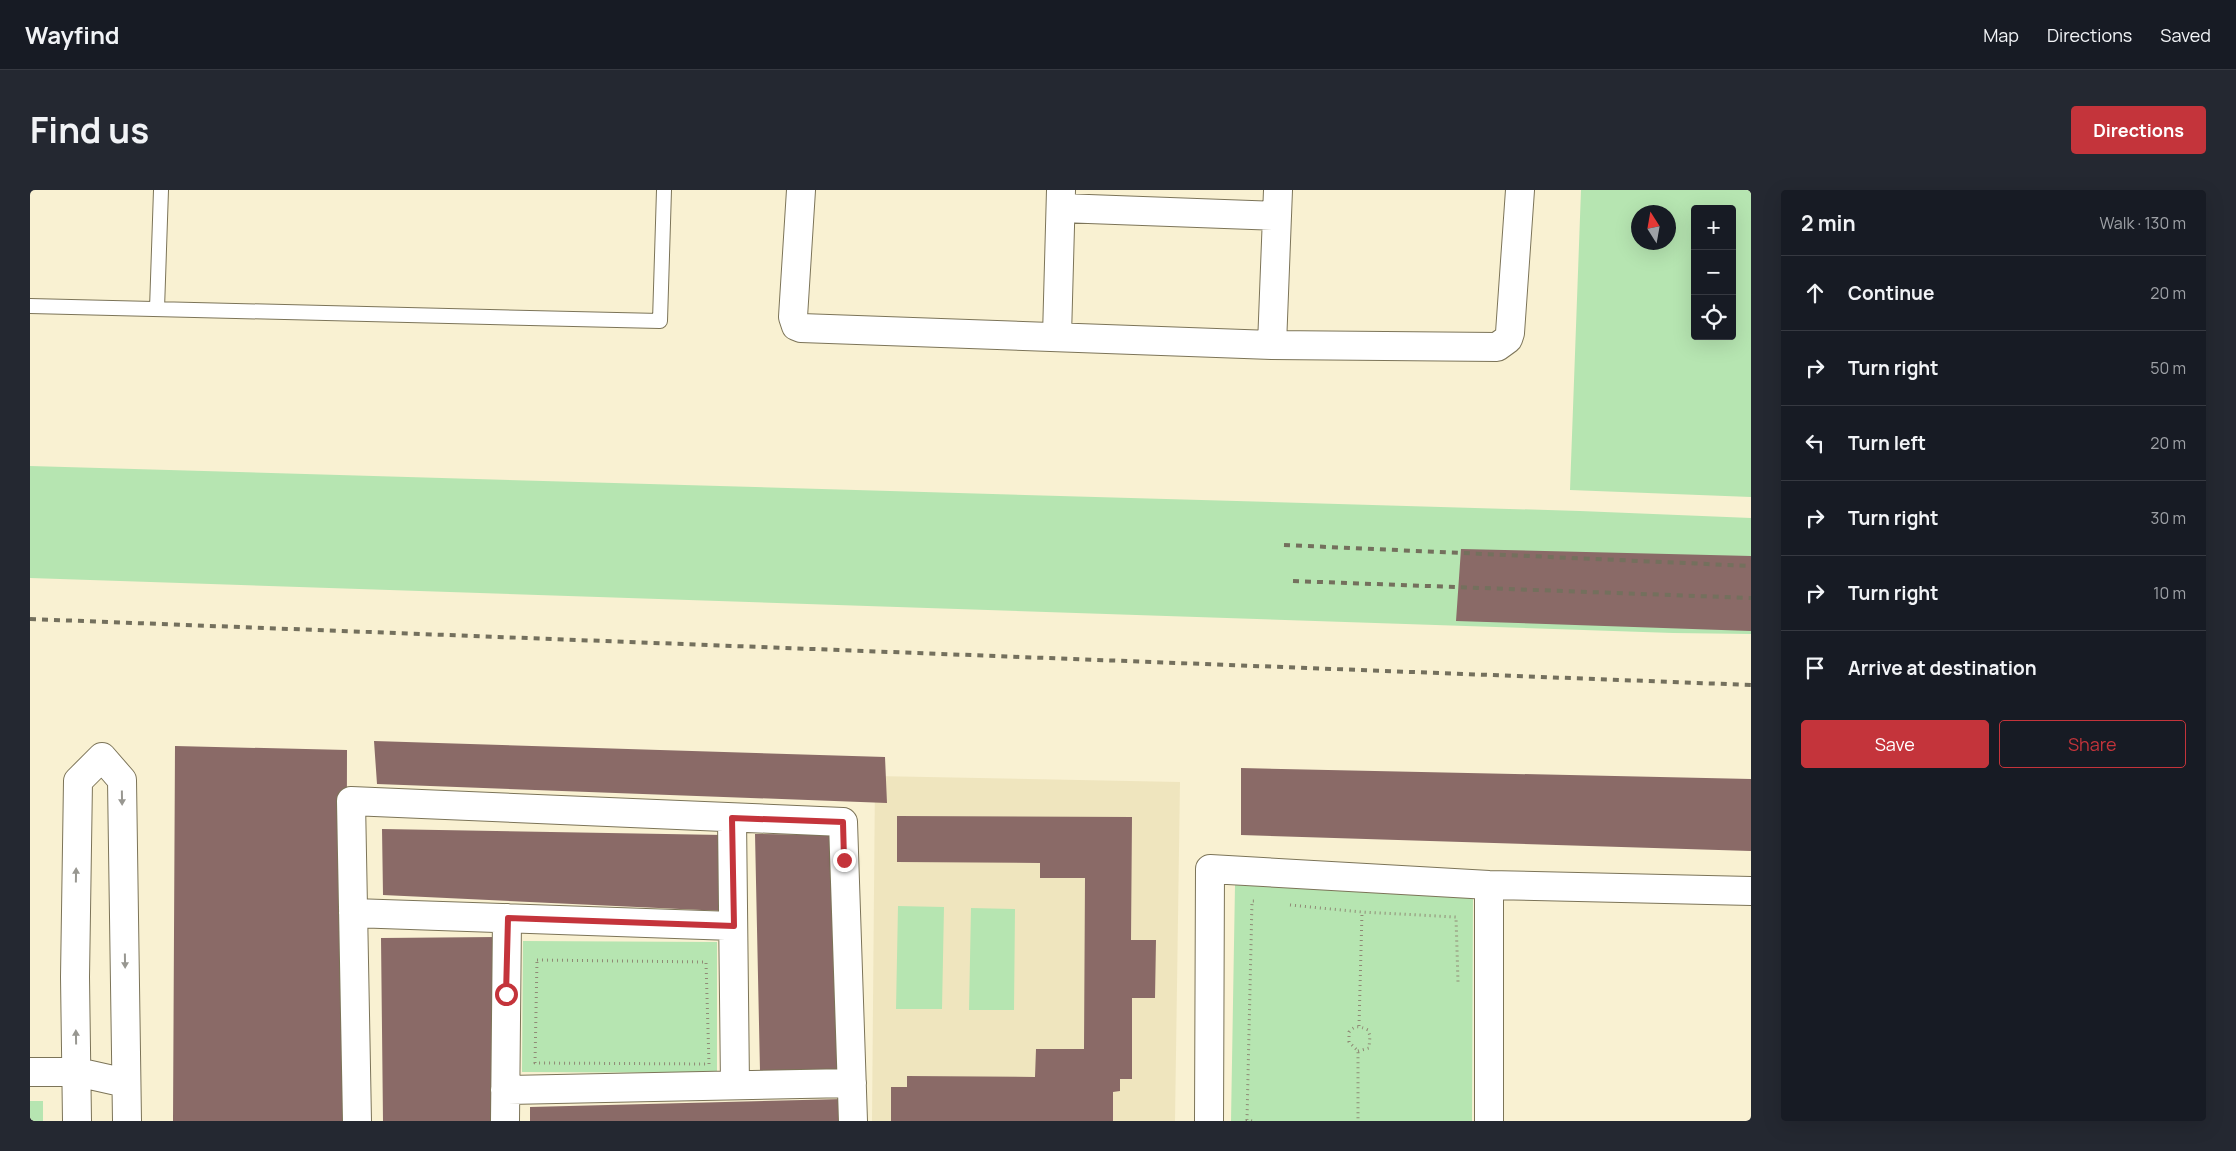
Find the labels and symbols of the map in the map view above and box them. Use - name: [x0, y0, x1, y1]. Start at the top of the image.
- north arrow: [1631, 205, 1676, 250]
- one-way arrow: [118, 790, 126, 806]
- route end: [833, 849, 856, 872]
- one-way arrow: [72, 867, 80, 883]
- one-way arrow: [121, 953, 129, 969]
- route start: [495, 983, 518, 1006]
- one-way arrow: [72, 1029, 80, 1045]

